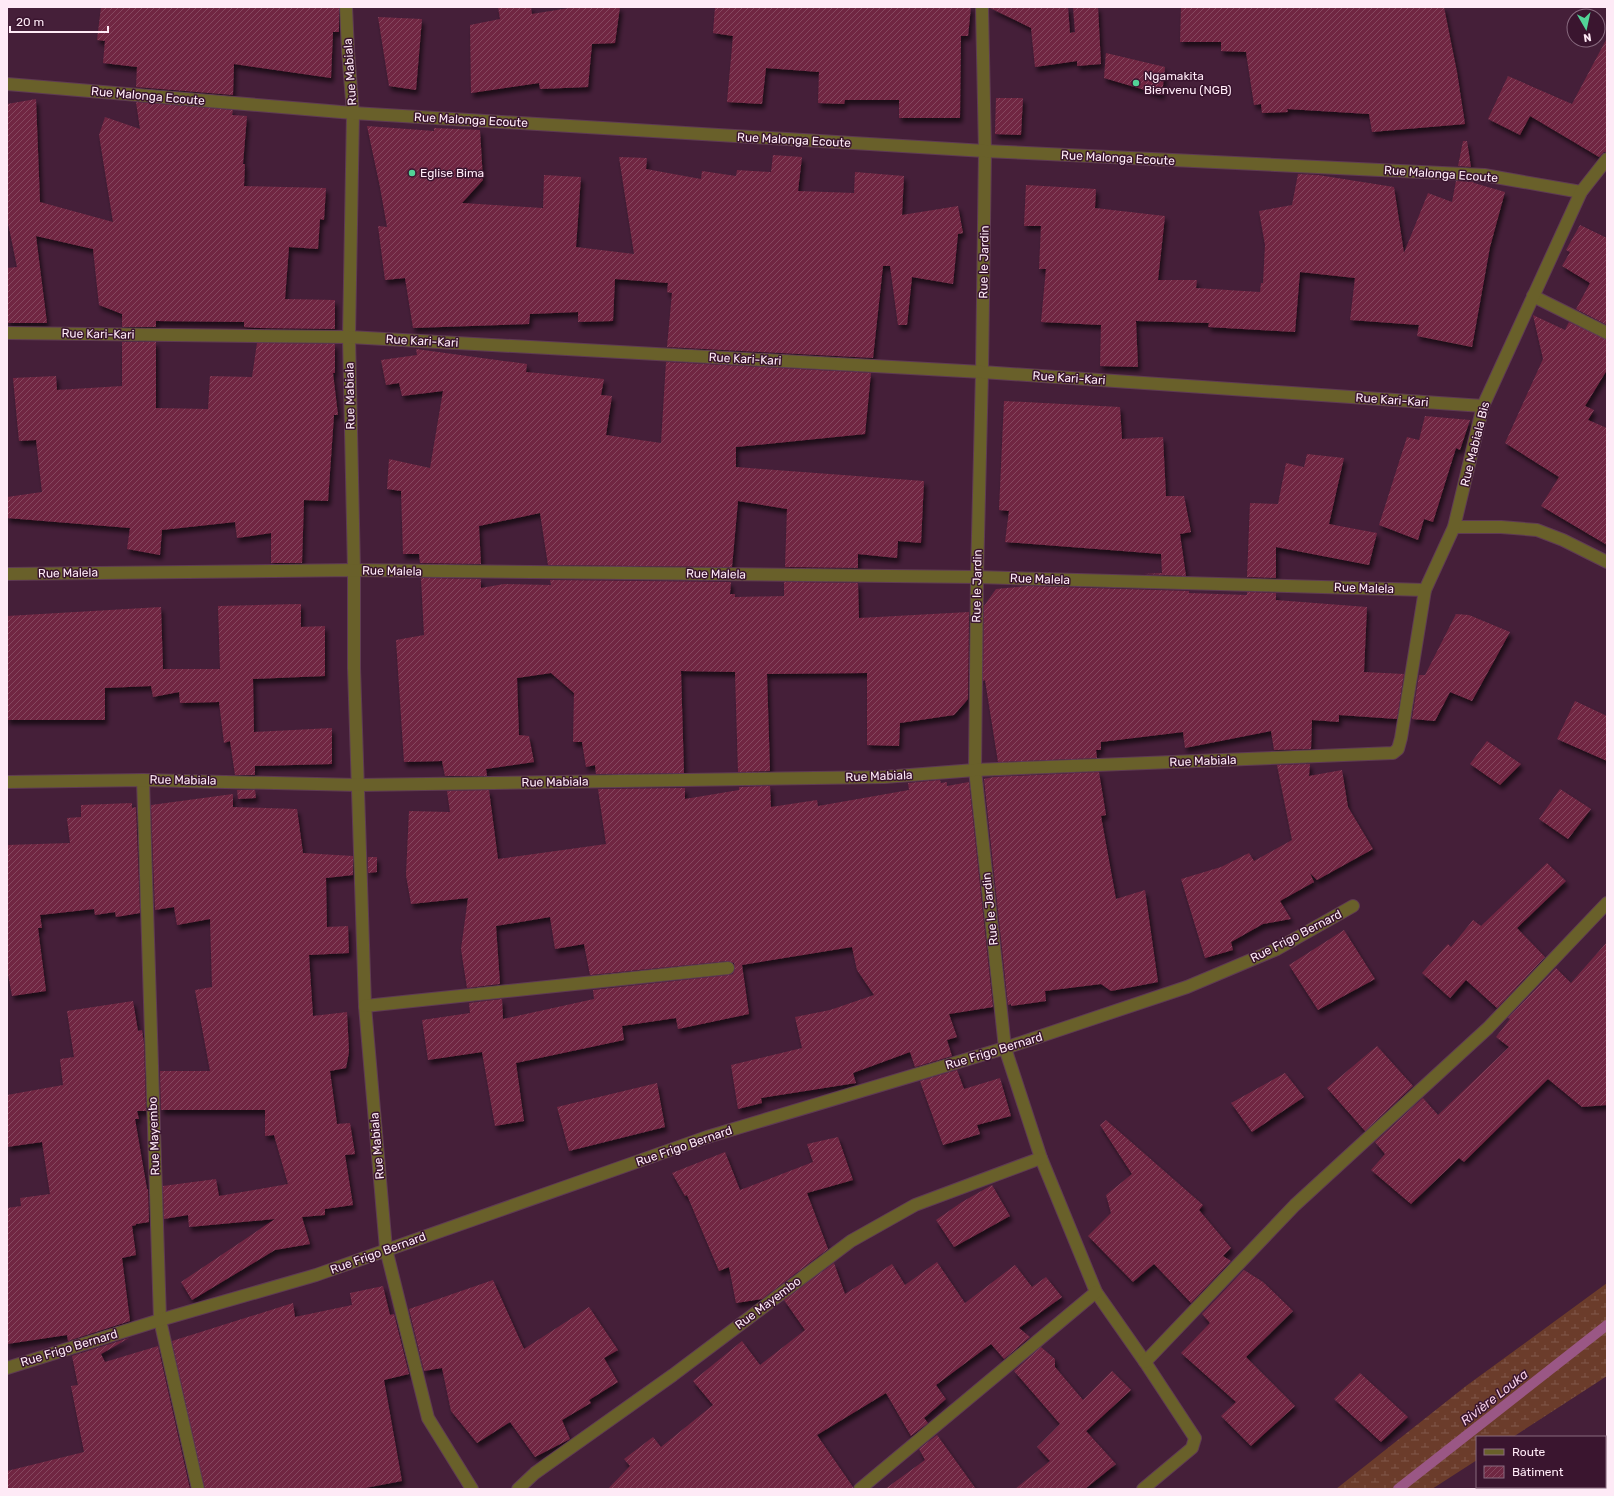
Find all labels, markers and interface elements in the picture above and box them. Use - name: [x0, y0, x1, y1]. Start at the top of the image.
- scale bar: [10, 8, 108, 34]
- north arrow: [1566, 8, 1606, 48]
- text: 20 m: [16, 15, 44, 29]
- text: N: [1582, 30, 1592, 44]
- street label: Rue Mabiala: [341, 38, 359, 106]
- place label: Ngamakita Bienvenu (NGB): [1144, 69, 1232, 97]
- marker: Ngamakita Bienvenu (NGB): [1131, 78, 1141, 88]
- street label: Rue Malonga Ecoute: [91, 84, 206, 108]
- street label: Rue Malonga Ecoute: [414, 110, 529, 130]
- street label: Rue Malonga Ecoute: [737, 130, 852, 150]
- street label: Rue Malonga Ecoute: [1061, 148, 1176, 168]
- street label: Rue Malonga Ecoute: [1384, 163, 1499, 185]
- place label: Eglise Bima: [420, 166, 484, 180]
- marker: Eglise Bima: [407, 168, 417, 178]
- street label: Rue le Jardin: [976, 225, 992, 299]
- street label: Rue Kari-Kari: [61, 326, 135, 342]
- street label: Rue Kari-Kari: [385, 332, 459, 350]
- street label: Rue Kari-Kari: [708, 350, 782, 368]
- street label: Rue Mabiala: [342, 362, 358, 430]
- street label: Rue Kari-Kari: [1032, 368, 1106, 388]
- street label: Rue Kari-Kari: [1355, 390, 1429, 410]
- street label: Rue Mabiala Bis: [1458, 400, 1492, 488]
- street label: Rue le Jardin: [969, 549, 985, 623]
- street label: Rue Malela: [362, 563, 422, 579]
- street label: Rue Malela: [38, 565, 98, 581]
- street label: Rue Malela: [686, 566, 746, 582]
- street label: Rue Malela: [1010, 571, 1070, 587]
- street label: Rue Malela: [1334, 580, 1394, 596]
- street label: Rue Mabiala: [1169, 753, 1237, 769]
- street label: Rue Mabiala: [845, 768, 913, 784]
- street label: Rue Mabiala: [149, 772, 217, 788]
- street label: Rue Mabiala: [521, 774, 589, 790]
- street label: Rue le Jardin: [979, 872, 1001, 946]
- street label: Rue Frigo Bernard: [1248, 907, 1344, 965]
- street label: Rue Frigo Bernard: [944, 1030, 1044, 1072]
- street label: Rue Mayembo: [146, 1096, 162, 1176]
- street label: Rue Mabiala: [367, 1112, 387, 1180]
- street label: Rue Frigo Bernard: [634, 1123, 734, 1169]
- street label: Rue Frigo Bernard: [328, 1229, 428, 1277]
- street label: Rue Mayembo: [732, 1274, 804, 1332]
- street label: Rue Frigo Bernard: [19, 1327, 119, 1369]
- water label: Rivière Louka: [1458, 1366, 1531, 1428]
- legend: [1476, 1436, 1606, 1488]
- text: Route: [1512, 1445, 1546, 1459]
- text: Bâtiment: [1512, 1465, 1564, 1479]

